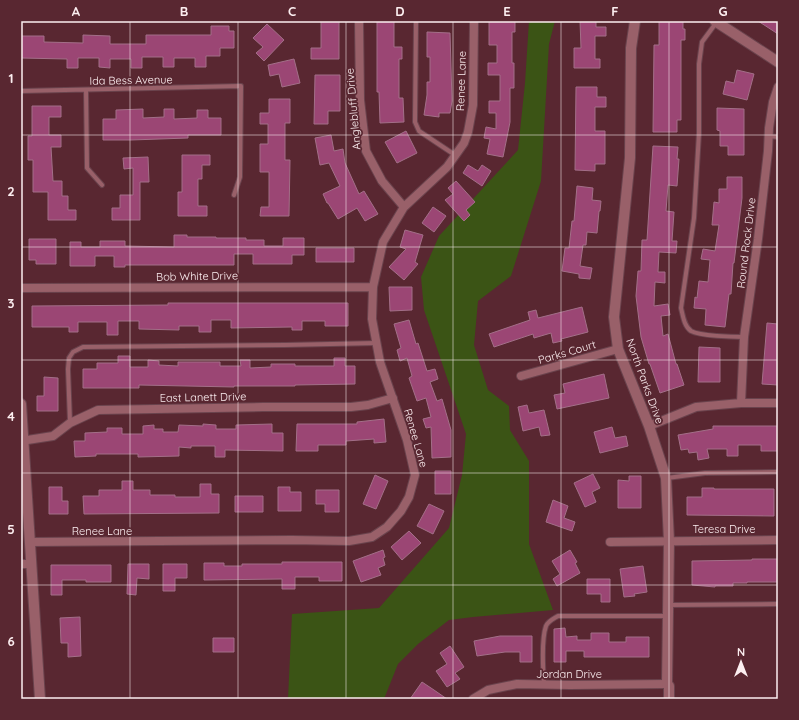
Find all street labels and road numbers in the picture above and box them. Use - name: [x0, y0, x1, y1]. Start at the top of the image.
- street label: Renee Lane: [453, 51, 469, 111]
- street label: Anglebluff Drive: [342, 68, 364, 150]
- street label: Ida Bess Avenue: [89, 72, 173, 88]
- street label: Round Rock Drive: [733, 197, 759, 289]
- street label: Bob White Drive: [156, 268, 238, 284]
- street label: North Parks Drive: [623, 336, 667, 426]
- street label: Parks Court: [536, 337, 598, 367]
- street label: East Lanett Drive: [159, 389, 247, 405]
- street label: Renee Lane: [401, 407, 431, 469]
- street label: Teresa Drive: [692, 522, 756, 536]
- street label: Renee Lane: [72, 524, 132, 538]
- street label: Jordan Drive: [536, 667, 602, 681]

